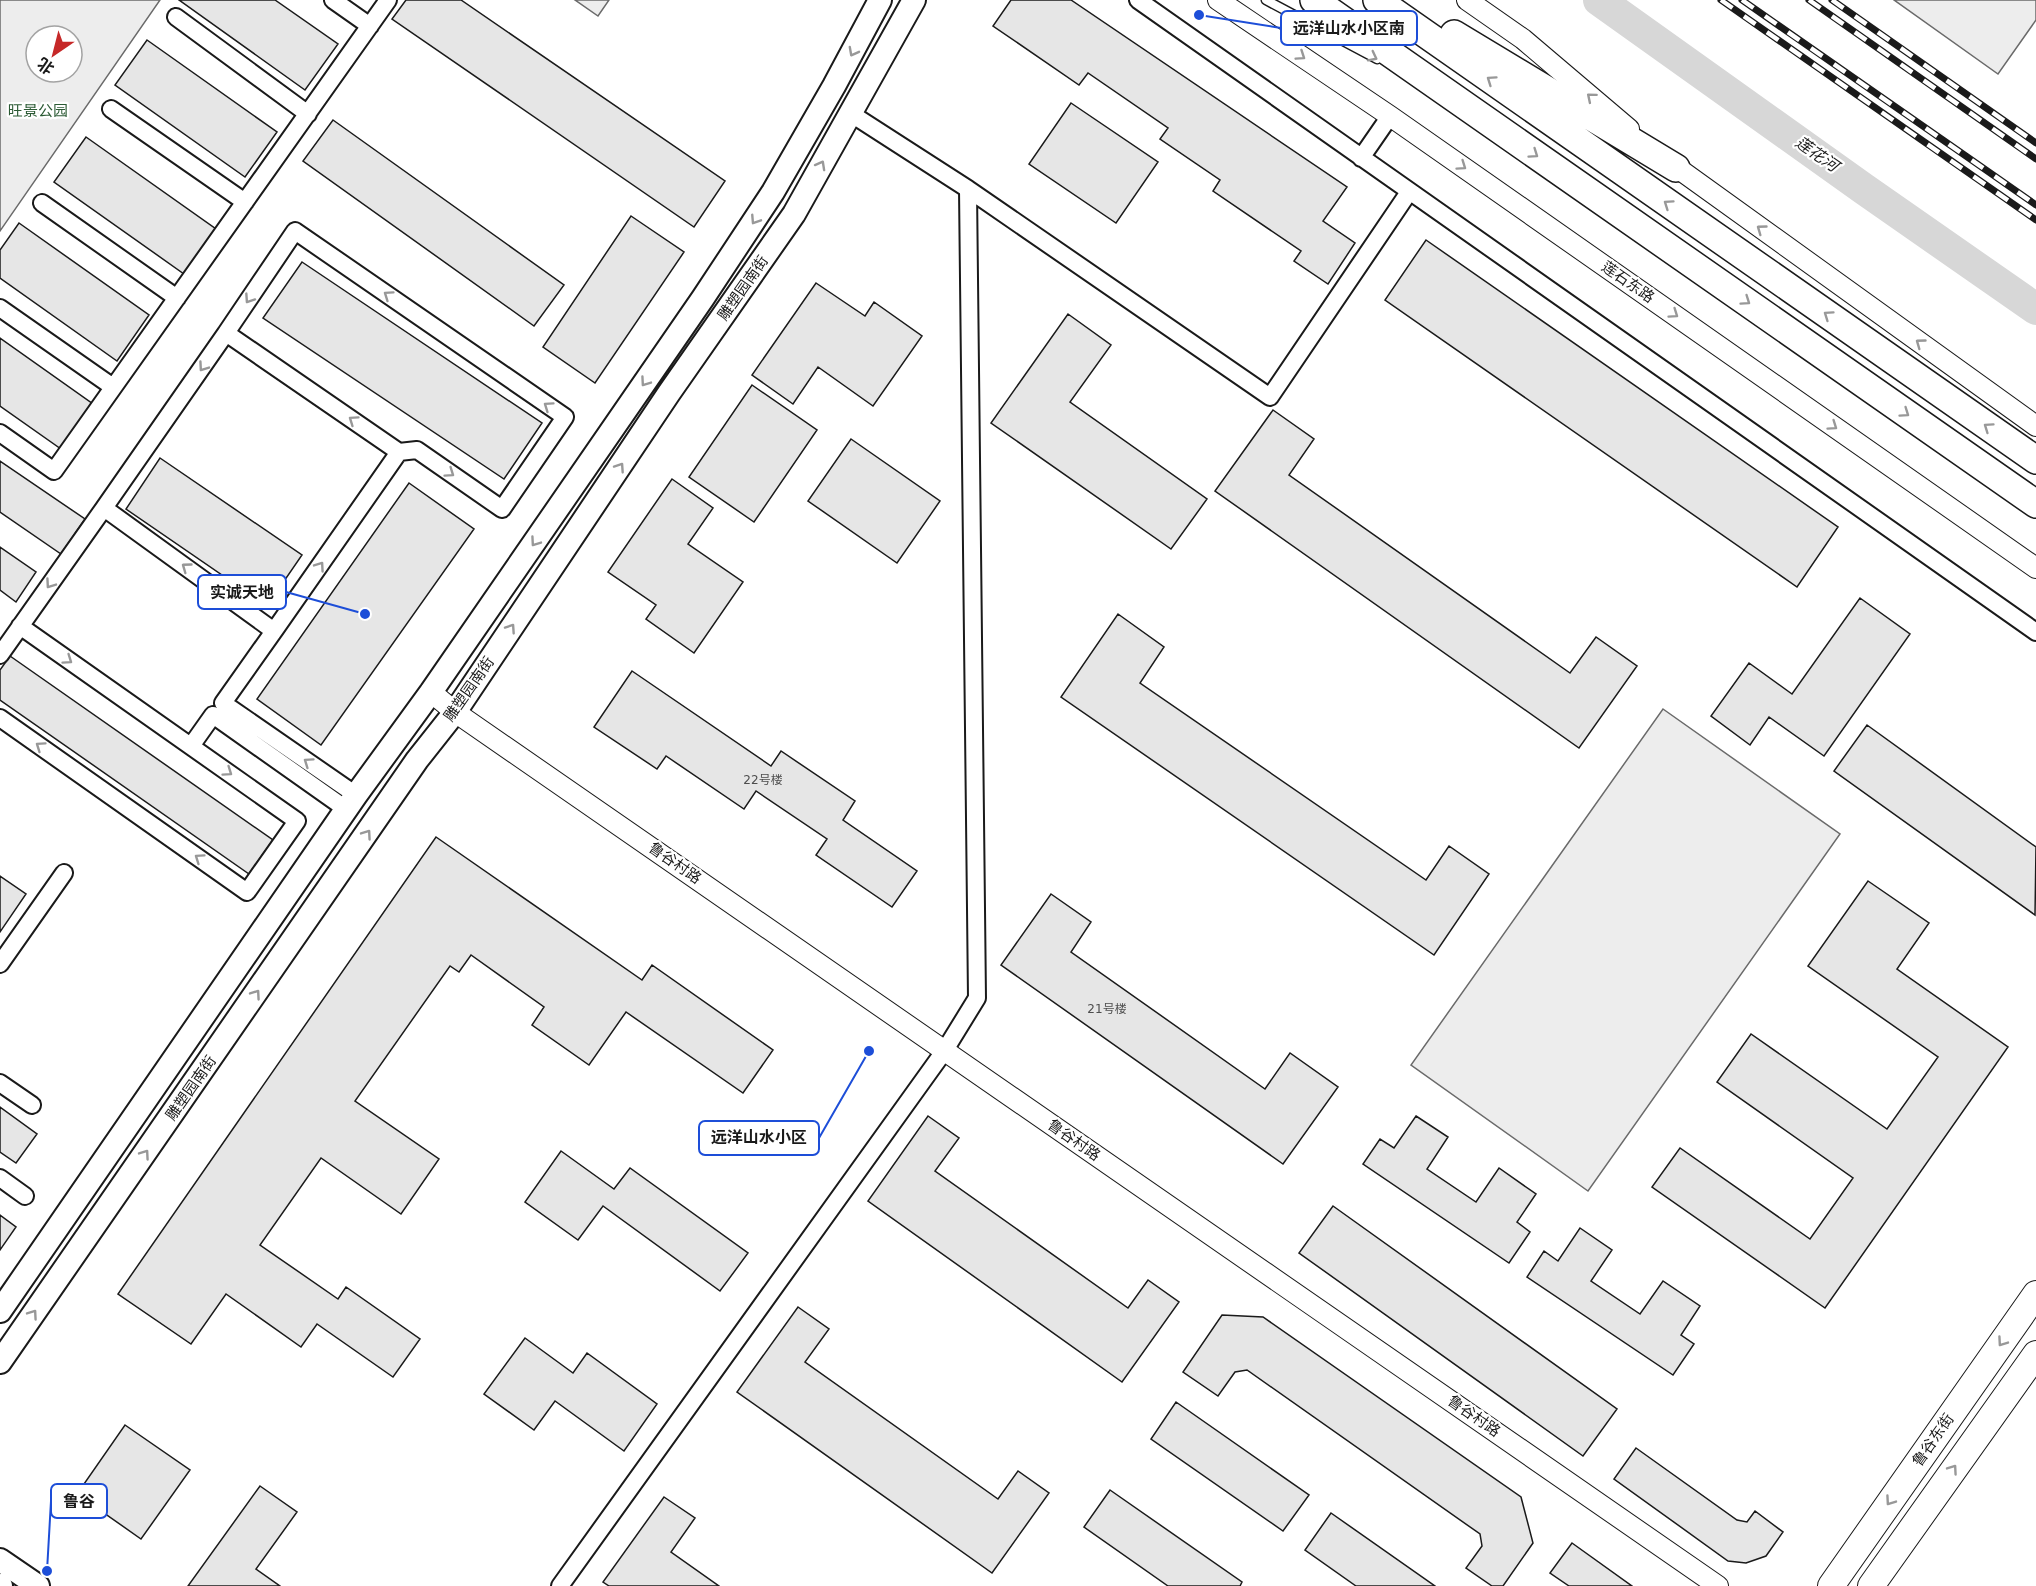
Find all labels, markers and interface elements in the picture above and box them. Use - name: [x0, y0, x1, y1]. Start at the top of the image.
- callout: 远洋山水小区南: [1281, 11, 1417, 45]
- text: 远洋山水小区南: [1293, 19, 1405, 38]
- north arrow: [24, 24, 84, 84]
- one-way arrow: [849, 45, 860, 56]
- one-way arrow: [1295, 49, 1306, 60]
- one-way arrow: [1367, 50, 1378, 61]
- text: 北: [34, 54, 58, 78]
- one-way arrow: [1487, 76, 1498, 87]
- one-way arrow: [1587, 93, 1598, 104]
- park label: 旺景公园: [8, 102, 68, 120]
- water label: 莲花河: [1792, 132, 1845, 177]
- one-way arrow: [1527, 147, 1538, 158]
- one-way arrow: [1456, 159, 1467, 170]
- one-way arrow: [814, 161, 825, 171]
- one-way arrow: [1664, 200, 1675, 211]
- one-way arrow: [750, 214, 762, 224]
- one-way arrow: [1757, 225, 1768, 236]
- street label: 雕塑园南街: [714, 252, 772, 324]
- street label: 莲石东路: [1598, 257, 1658, 307]
- one-way arrow: [383, 291, 394, 302]
- one-way arrow: [245, 292, 256, 303]
- one-way arrow: [1739, 294, 1750, 305]
- one-way arrow: [1667, 307, 1678, 318]
- one-way arrow: [1824, 311, 1835, 322]
- one-way arrow: [1916, 339, 1927, 350]
- one-way arrow: [199, 360, 210, 371]
- one-way arrow: [641, 375, 652, 386]
- one-way arrow: [544, 402, 555, 413]
- one-way arrow: [1899, 406, 1910, 417]
- one-way arrow: [348, 416, 359, 427]
- one-way arrow: [1827, 419, 1838, 430]
- one-way arrow: [1984, 423, 1995, 434]
- one-way arrow: [613, 462, 624, 473]
- one-way arrow: [444, 466, 455, 477]
- one-way arrow: [531, 535, 542, 546]
- one-way arrow: [313, 561, 324, 572]
- one-way arrow: [181, 563, 192, 574]
- callout: 实诚天地: [198, 575, 286, 609]
- one-way arrow: [46, 578, 57, 589]
- text: 实诚天地: [210, 583, 274, 602]
- one-way arrow: [504, 624, 515, 635]
- one-way arrow: [62, 653, 73, 664]
- street label: 雕塑园南街: [440, 653, 498, 725]
- one-way arrow: [35, 742, 46, 753]
- one-way arrow: [303, 758, 314, 769]
- one-way arrow: [221, 765, 232, 776]
- house number: 22号楼: [743, 773, 783, 787]
- one-way arrow: [360, 829, 371, 840]
- street label: 鲁谷村路: [645, 838, 705, 888]
- one-way arrow: [195, 854, 206, 865]
- one-way arrow: [249, 990, 260, 1001]
- house number: 21号楼: [1087, 1002, 1127, 1016]
- street label: 雕塑园南街: [162, 1052, 220, 1124]
- street label: 鲁谷村路: [1044, 1115, 1104, 1165]
- callout: 远洋山水小区: [699, 1121, 819, 1155]
- text: 远洋山水小区: [711, 1128, 807, 1147]
- one-way arrow: [138, 1150, 149, 1161]
- one-way arrow: [26, 1310, 37, 1321]
- one-way arrow: [1998, 1335, 2009, 1346]
- street label: 鲁谷村路: [1444, 1391, 1504, 1441]
- street label: 鲁谷东街: [1908, 1410, 1958, 1470]
- one-way arrow: [1946, 1465, 1957, 1476]
- callout: 鲁谷: [51, 1484, 107, 1518]
- text: 鲁谷: [63, 1492, 95, 1511]
- one-way arrow: [1886, 1495, 1897, 1506]

